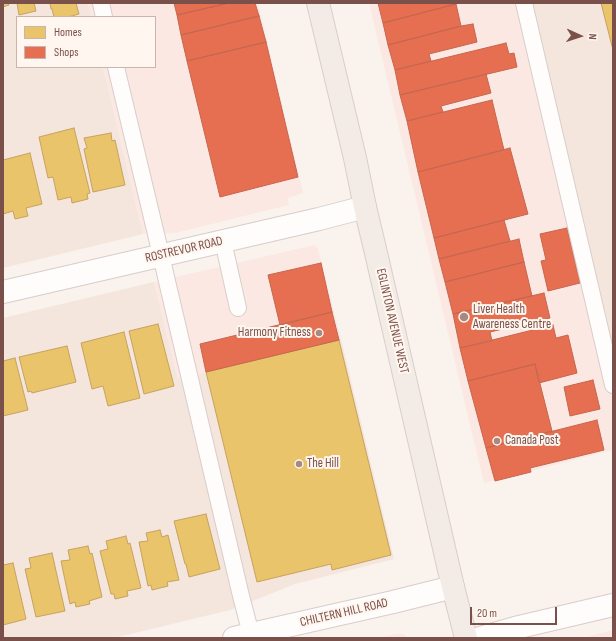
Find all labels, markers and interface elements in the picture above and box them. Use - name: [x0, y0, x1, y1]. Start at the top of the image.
- legend: [16, 16, 156, 68]
- north arrow: [560, 16, 600, 56]
- text: Homes: [54, 25, 82, 40]
- text: N: [586, 33, 599, 40]
- text: Shops: [54, 45, 79, 60]
- street label: ROSTREVOR ROAD: [144, 234, 224, 266]
- street label: EGLINTON AVENUE WEST: [372, 267, 412, 375]
- place label: Liver Health Awareness Centre: [473, 302, 551, 333]
- marker: Liver Health Awareness Centre: [458, 311, 470, 323]
- place label: Harmony Fitness: [238, 325, 311, 341]
- marker: Harmony Fitness: [314, 328, 324, 338]
- place label: Canada Post: [505, 433, 559, 449]
- marker: Canada Post: [492, 436, 502, 446]
- place label: The Hill: [307, 456, 339, 472]
- marker: The Hill: [294, 459, 304, 469]
- street label: CHILTERN HILL ROAD: [298, 595, 390, 631]
- scale bar: [472, 599, 559, 625]
- text: 20 m: [477, 606, 497, 621]

